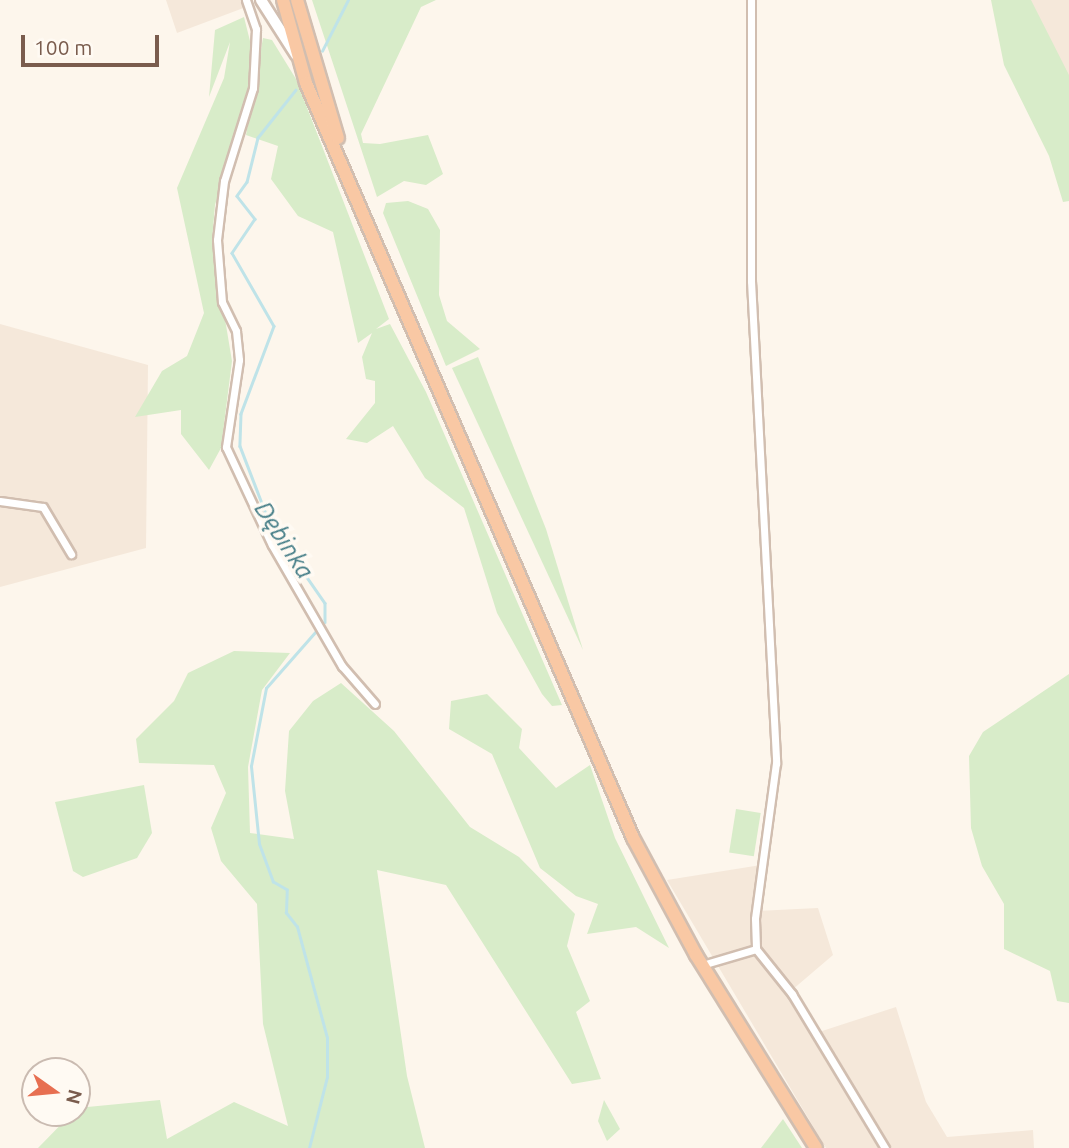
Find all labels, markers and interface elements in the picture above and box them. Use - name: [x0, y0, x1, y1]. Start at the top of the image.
- scale bar: [24, 21, 163, 65]
- text: 100 m: [34, 35, 92, 59]
- water label: Dębinka: [248, 496, 320, 584]
- north arrow: [21, 1057, 91, 1127]
- text: N: [62, 1087, 87, 1107]

